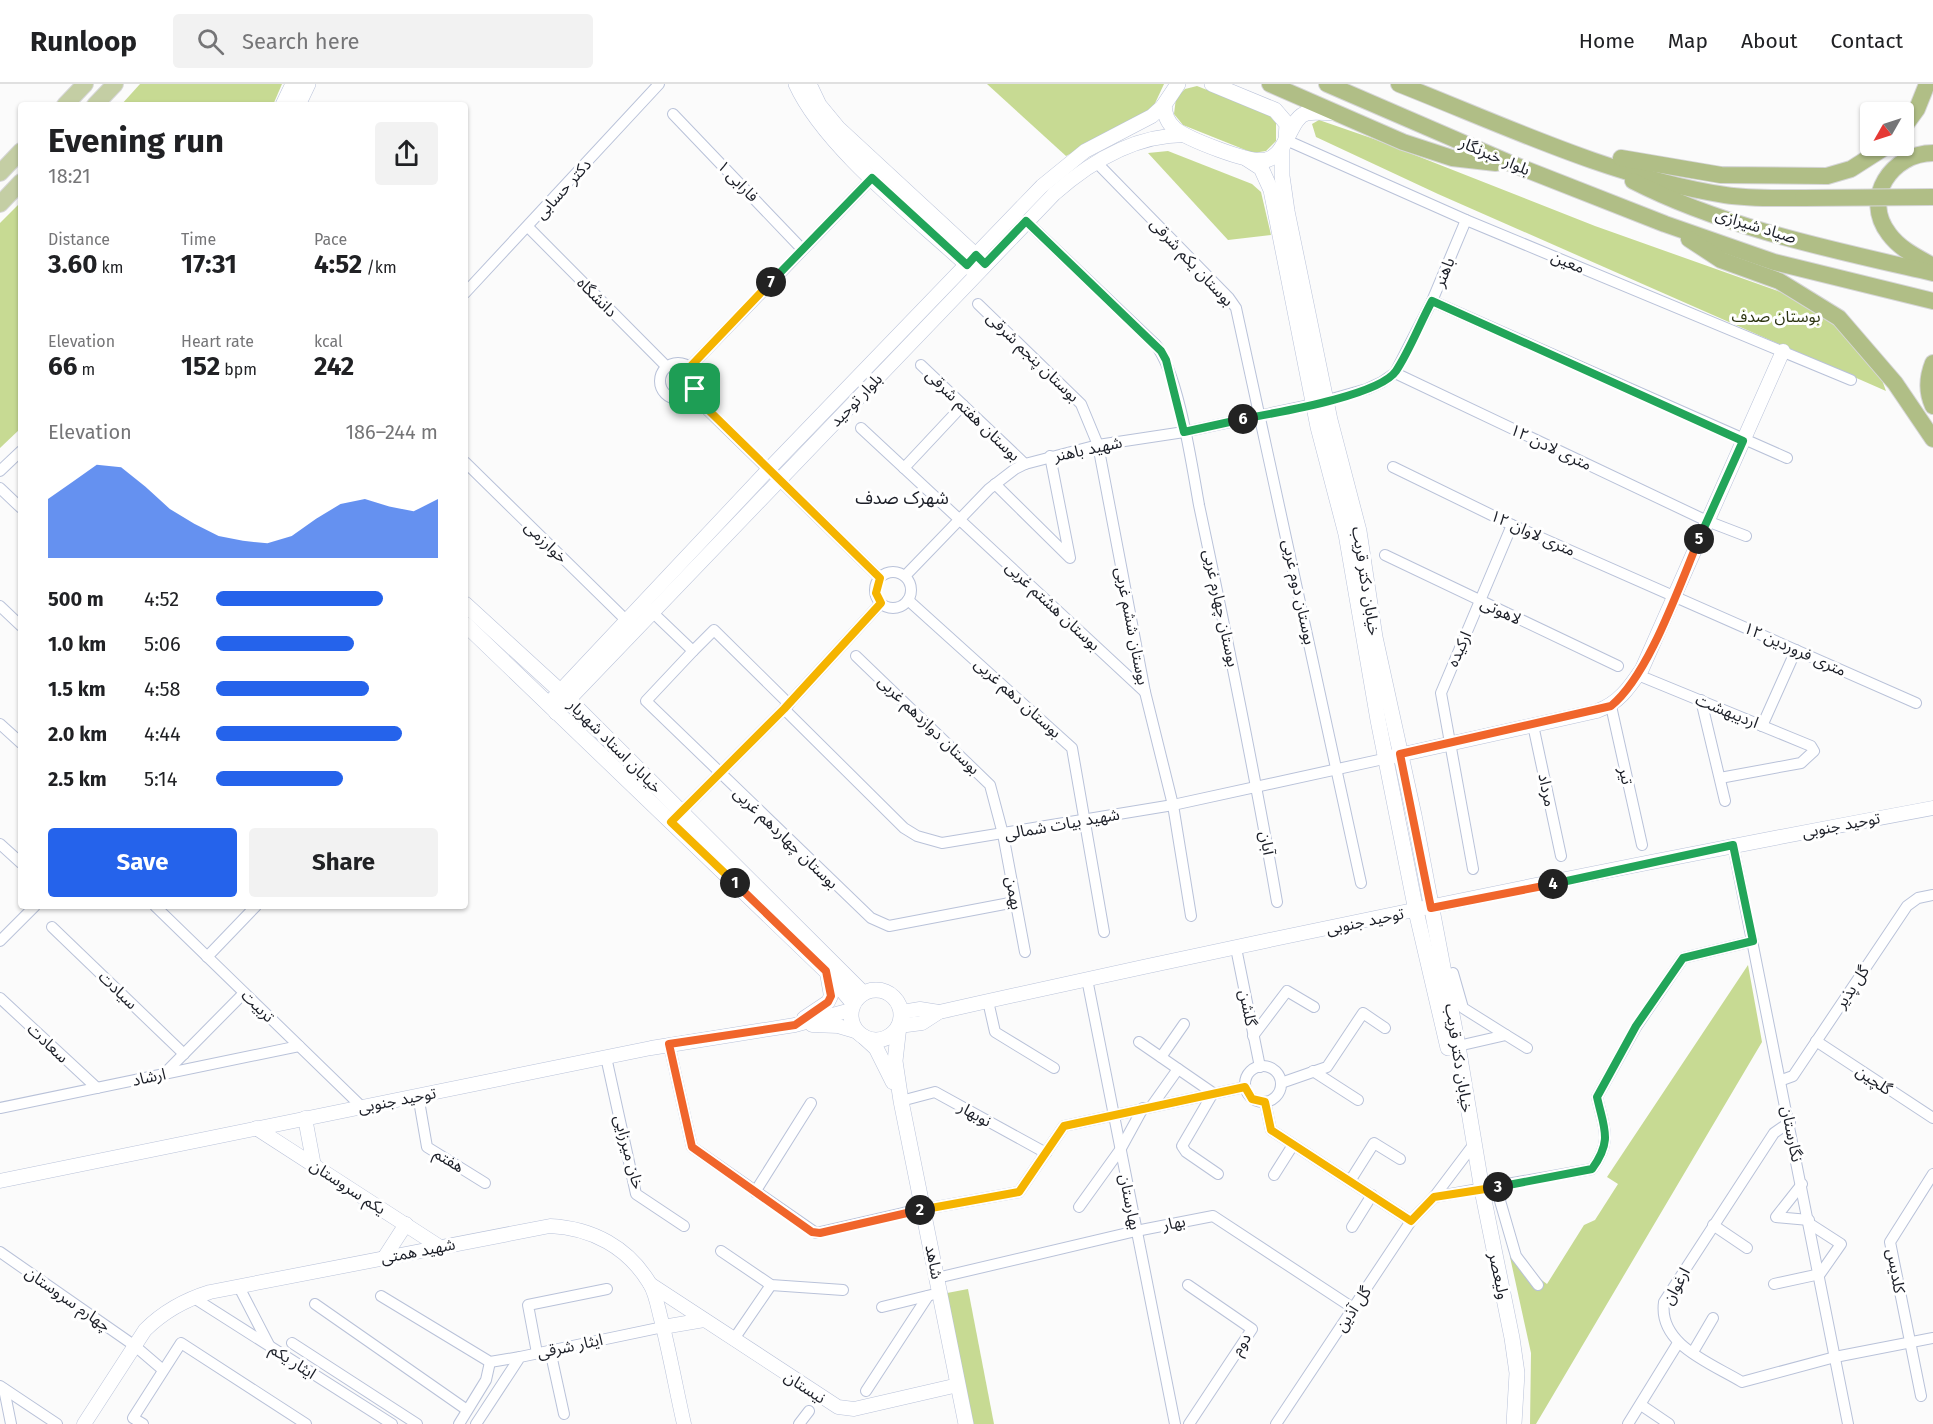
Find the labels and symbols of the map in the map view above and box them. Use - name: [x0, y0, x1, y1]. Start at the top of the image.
- north arrow: [1860, 102, 1914, 156]
- street label: بلوار خبرنگار: [1456, 132, 1533, 179]
- street label: دکتر حسابی: [531, 155, 595, 223]
- street label: فارابی ۱: [714, 156, 762, 206]
- street label: صیاد شیرازی: [1713, 205, 1799, 247]
- street label: بوستان یکم شرقی: [1144, 214, 1238, 312]
- street label: معین: [1548, 247, 1588, 277]
- street label: باهنر: [1429, 254, 1459, 290]
- pin: 7: [756, 267, 786, 297]
- street label: دانشگاه: [573, 273, 621, 321]
- park label: بوستان صدف: [1732, 307, 1820, 326]
- street label: بوستان پنجم شرقی: [981, 308, 1083, 408]
- pin: [669, 363, 720, 414]
- street label: بوستان هفتم شرقی: [920, 365, 1024, 467]
- street label: بلوار توحید: [826, 369, 886, 431]
- pin: 6: [1228, 404, 1258, 434]
- street label: ۱۲ متری لادن: [1507, 420, 1595, 474]
- street label: شهید باهنر: [1051, 432, 1124, 466]
- district label: شهرک صدف: [855, 487, 949, 509]
- street label: ۱۲ متری لاوان: [1488, 506, 1578, 560]
- street label: خوارزمی: [521, 517, 571, 567]
- pin: 5: [1684, 524, 1714, 554]
- street label: خیابان دکتر قریب: [1348, 525, 1384, 637]
- street label: بوستان دوم غربی: [1276, 538, 1319, 647]
- street label: بوستان چهارم غربی: [1196, 548, 1243, 669]
- street label: بوستان هشتم غربی: [1000, 557, 1104, 657]
- street label: بوستان ششم غربی: [1108, 565, 1153, 687]
- street label: لاهوتی: [1478, 593, 1524, 629]
- street label: ۱۲ متری فروردین: [1741, 618, 1849, 680]
- street label: ارکیده: [1443, 628, 1475, 670]
- street label: بوستان دهم غربی: [969, 654, 1065, 744]
- street label: بوستان دوازدهم غربی: [872, 672, 984, 781]
- street label: اردیبهشت: [1693, 690, 1761, 732]
- street label: خیابان استاد شهریار: [563, 694, 666, 797]
- street label: تیر: [1615, 765, 1637, 787]
- street label: مرداد: [1534, 772, 1560, 808]
- street label: بوستان چهاردهم غربی: [728, 783, 842, 895]
- street label: شهید بیات شمالی: [1003, 805, 1121, 843]
- street label: توحید جنوبی: [1800, 808, 1882, 842]
- street label: آبان: [1256, 830, 1279, 858]
- pin: 1: [720, 868, 750, 898]
- pin: 4: [1538, 869, 1568, 899]
- street label: بهمن: [1002, 875, 1026, 911]
- street label: توحید جنوبی: [1324, 903, 1406, 939]
- street label: گل پذیر: [1830, 962, 1874, 1013]
- street label: سیادت: [95, 967, 141, 1013]
- street label: تربیت: [238, 986, 279, 1026]
- street label: گلشن: [1235, 988, 1261, 1028]
- street label: خیابان دکتر قریب: [1441, 1002, 1477, 1114]
- street label: سعادت: [24, 1019, 72, 1067]
- street label: گلچین: [1852, 1061, 1896, 1100]
- street label: ارشاد: [130, 1064, 168, 1090]
- street label: توحید جنوبی: [356, 1083, 438, 1117]
- street label: نوبهار: [954, 1097, 995, 1131]
- street label: نگارستان: [1777, 1104, 1807, 1164]
- street label: خان میرزایی: [610, 1113, 648, 1191]
- street label: هفتم: [429, 1143, 468, 1179]
- street label: یکم سروستان: [305, 1156, 389, 1221]
- street label: بهارستان: [1115, 1172, 1145, 1232]
- pin: 3: [1483, 1172, 1513, 1202]
- pin: 2: [905, 1195, 935, 1225]
- street label: بهار: [1160, 1211, 1187, 1235]
- street label: شهید همتی: [379, 1234, 457, 1268]
- street label: شاهد: [921, 1243, 947, 1281]
- street label: کلدیس: [1883, 1247, 1909, 1295]
- street label: ولیعصر: [1485, 1250, 1513, 1301]
- street label: چهارم سروستان: [20, 1263, 114, 1338]
- street label: ارغوان: [1658, 1264, 1694, 1308]
- street label: گل آذین: [1331, 1282, 1375, 1335]
- street label: دوم: [1227, 1329, 1258, 1360]
- street label: ایثار شرقی: [535, 1330, 605, 1362]
- street label: ایثار یکم: [265, 1339, 320, 1385]
- street label: نيستان: [781, 1367, 829, 1407]

